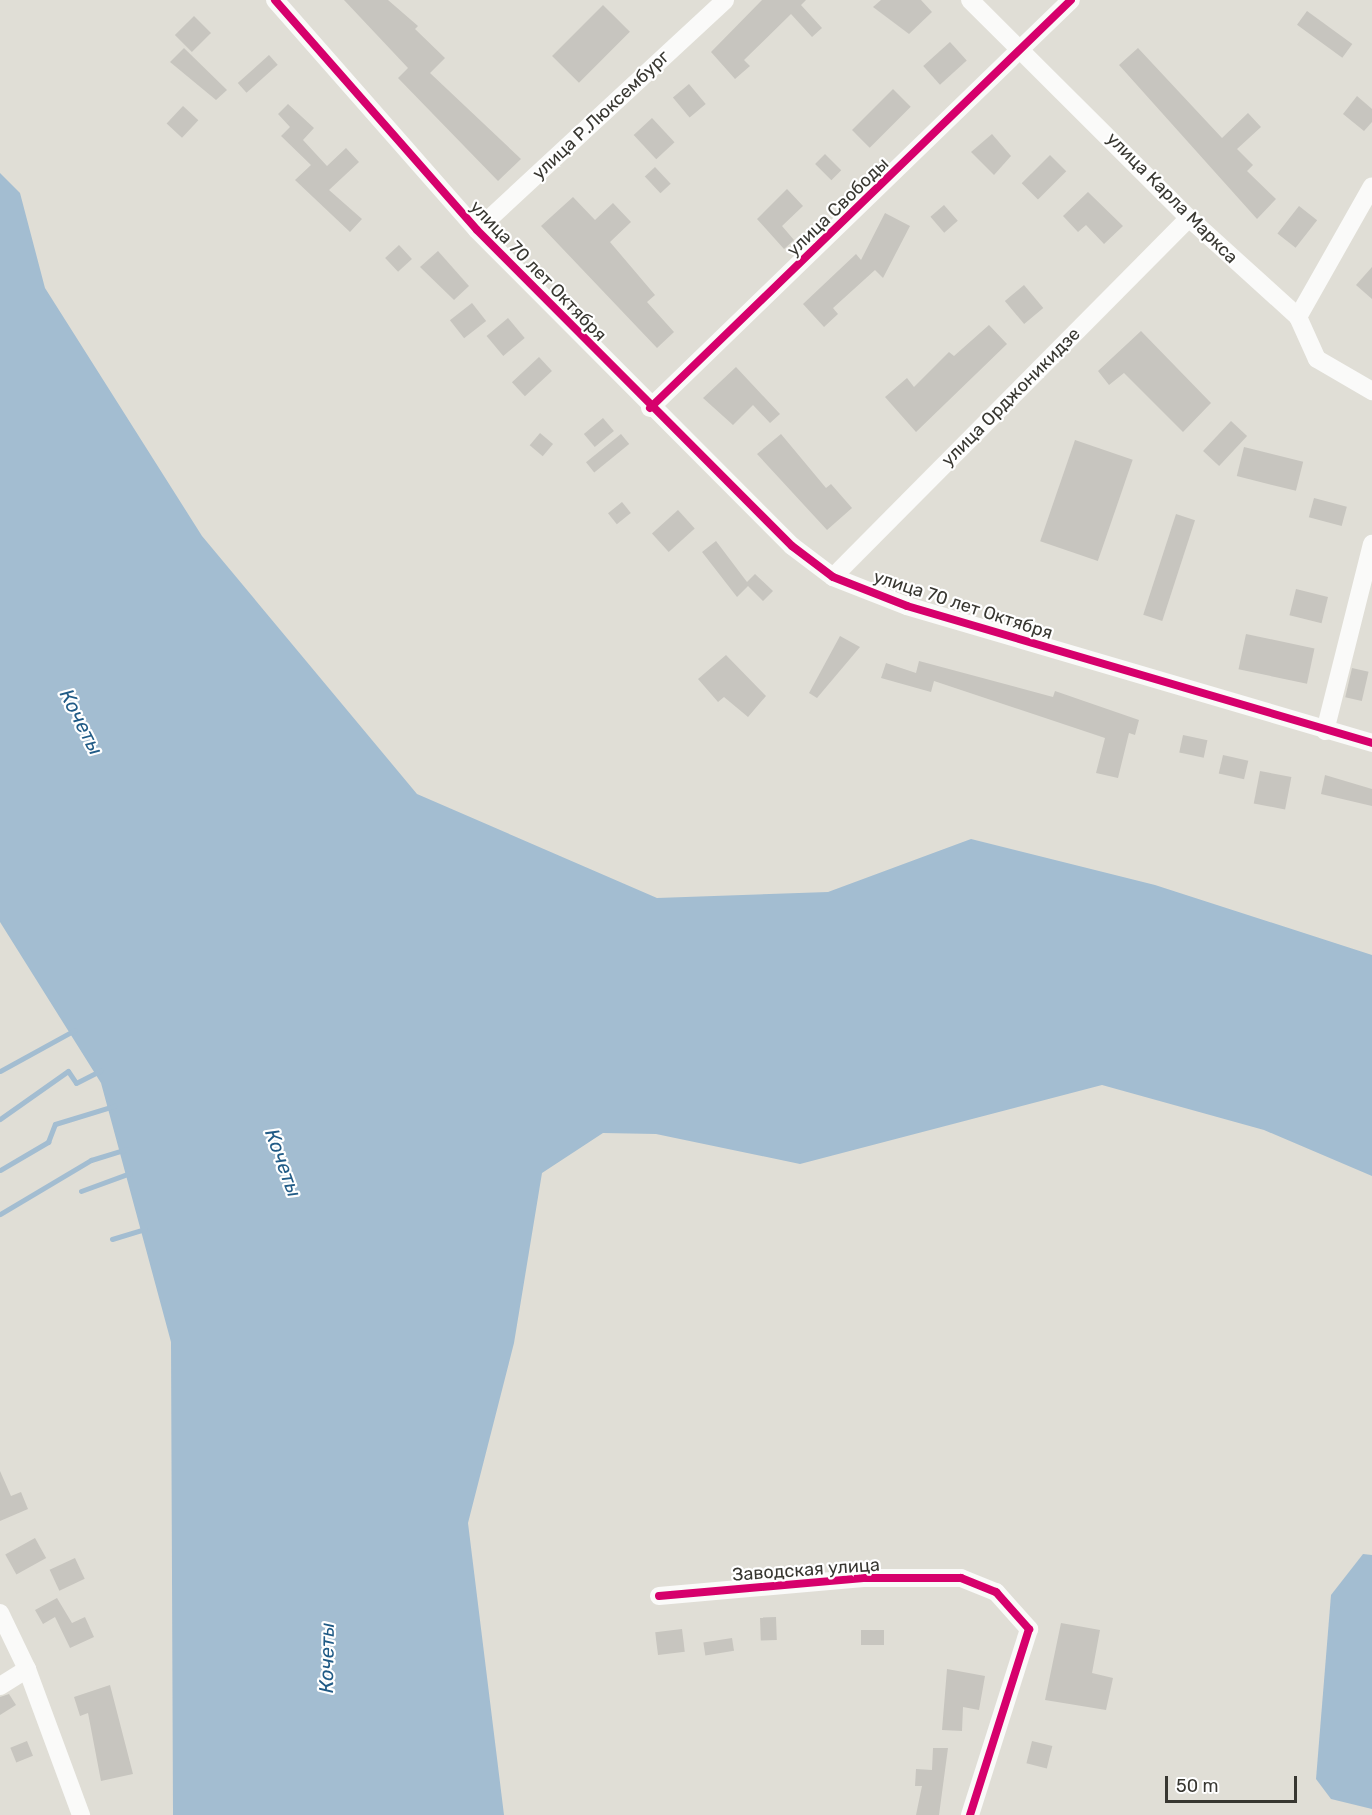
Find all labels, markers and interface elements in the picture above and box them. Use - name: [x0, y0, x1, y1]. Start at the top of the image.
- street label: улица Р.Люксембург: [528, 46, 674, 184]
- street label: улица Карла Маркса: [1102, 128, 1242, 268]
- street label: улица Свободы: [783, 153, 893, 261]
- street label: улица 70 лет Октября: [465, 196, 611, 346]
- street label: улица Орджоникидзе: [937, 323, 1085, 471]
- street label: улица 70 лет Октября: [871, 566, 1055, 644]
- water label: Кочеты: [54, 685, 108, 759]
- water label: Кочеты: [260, 1126, 306, 1200]
- street label: Заводская улица: [731, 1554, 881, 1586]
- water label: Кочеты: [314, 1623, 340, 1693]
- scale bar: [1168, 1764, 1300, 1802]
- text: 50 m: [1176, 1775, 1219, 1797]

